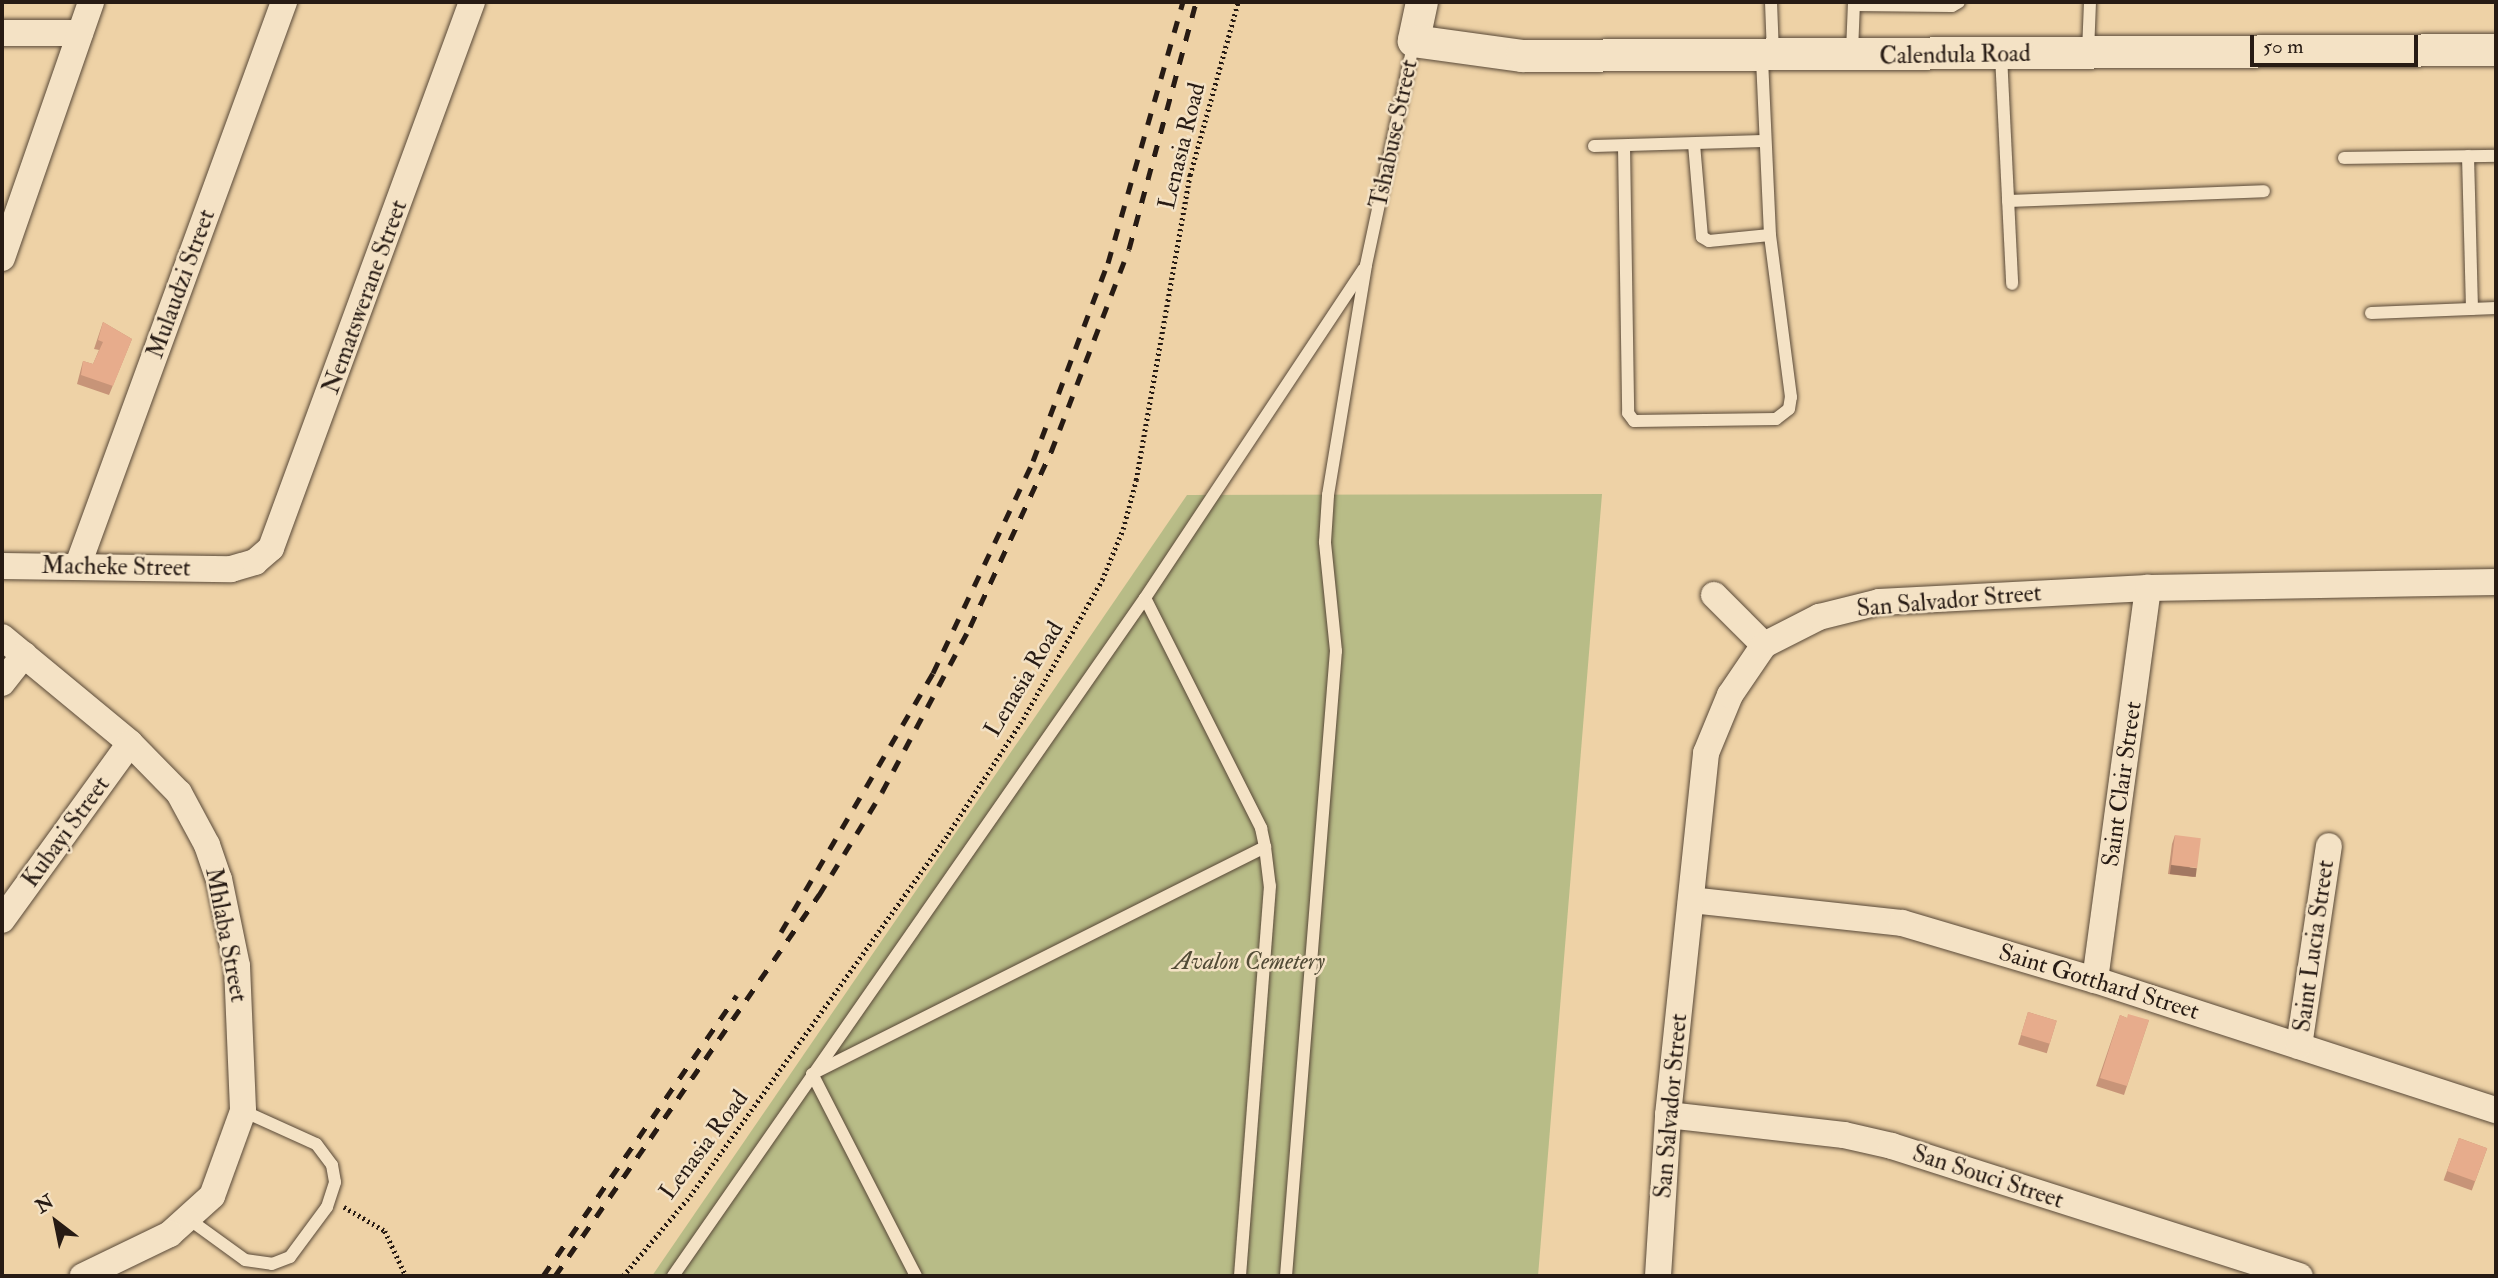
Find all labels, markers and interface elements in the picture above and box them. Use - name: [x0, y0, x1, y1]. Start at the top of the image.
- scale bar: [2253, 21, 2421, 65]
- text: 50 m: [2263, 33, 2304, 60]
- street label: Calendula Road: [1879, 39, 2031, 71]
- street label: Tshabuse Street: [1364, 57, 1424, 211]
- street label: Lenasia Road: [1152, 80, 1212, 212]
- street label: Nematswerane Street: [317, 196, 413, 398]
- street label: Mulaudzi Street: [141, 206, 221, 362]
- street label: Macheke Street: [41, 551, 191, 583]
- street label: San Salvador Street: [1855, 579, 2043, 623]
- street label: Lenasia Road: [978, 616, 1070, 742]
- street label: Saint Clair Street: [2096, 700, 2148, 868]
- street label: Kubayi Street: [16, 771, 116, 893]
- street label: Saint Lucia Street: [2288, 858, 2340, 1034]
- street label: Mhlaba Street: [199, 865, 253, 1005]
- street label: Saint Gotthard Street: [1995, 938, 2203, 1026]
- park label: Avalon Cemetery: [1173, 948, 1325, 976]
- street label: San Salvador Street: [1649, 1012, 1693, 1200]
- street label: Lenasia Road: [654, 1085, 754, 1205]
- street label: San Souci Street: [1909, 1139, 2067, 1215]
- north arrow: [21, 1187, 91, 1257]
- text: N: [31, 1190, 58, 1219]

